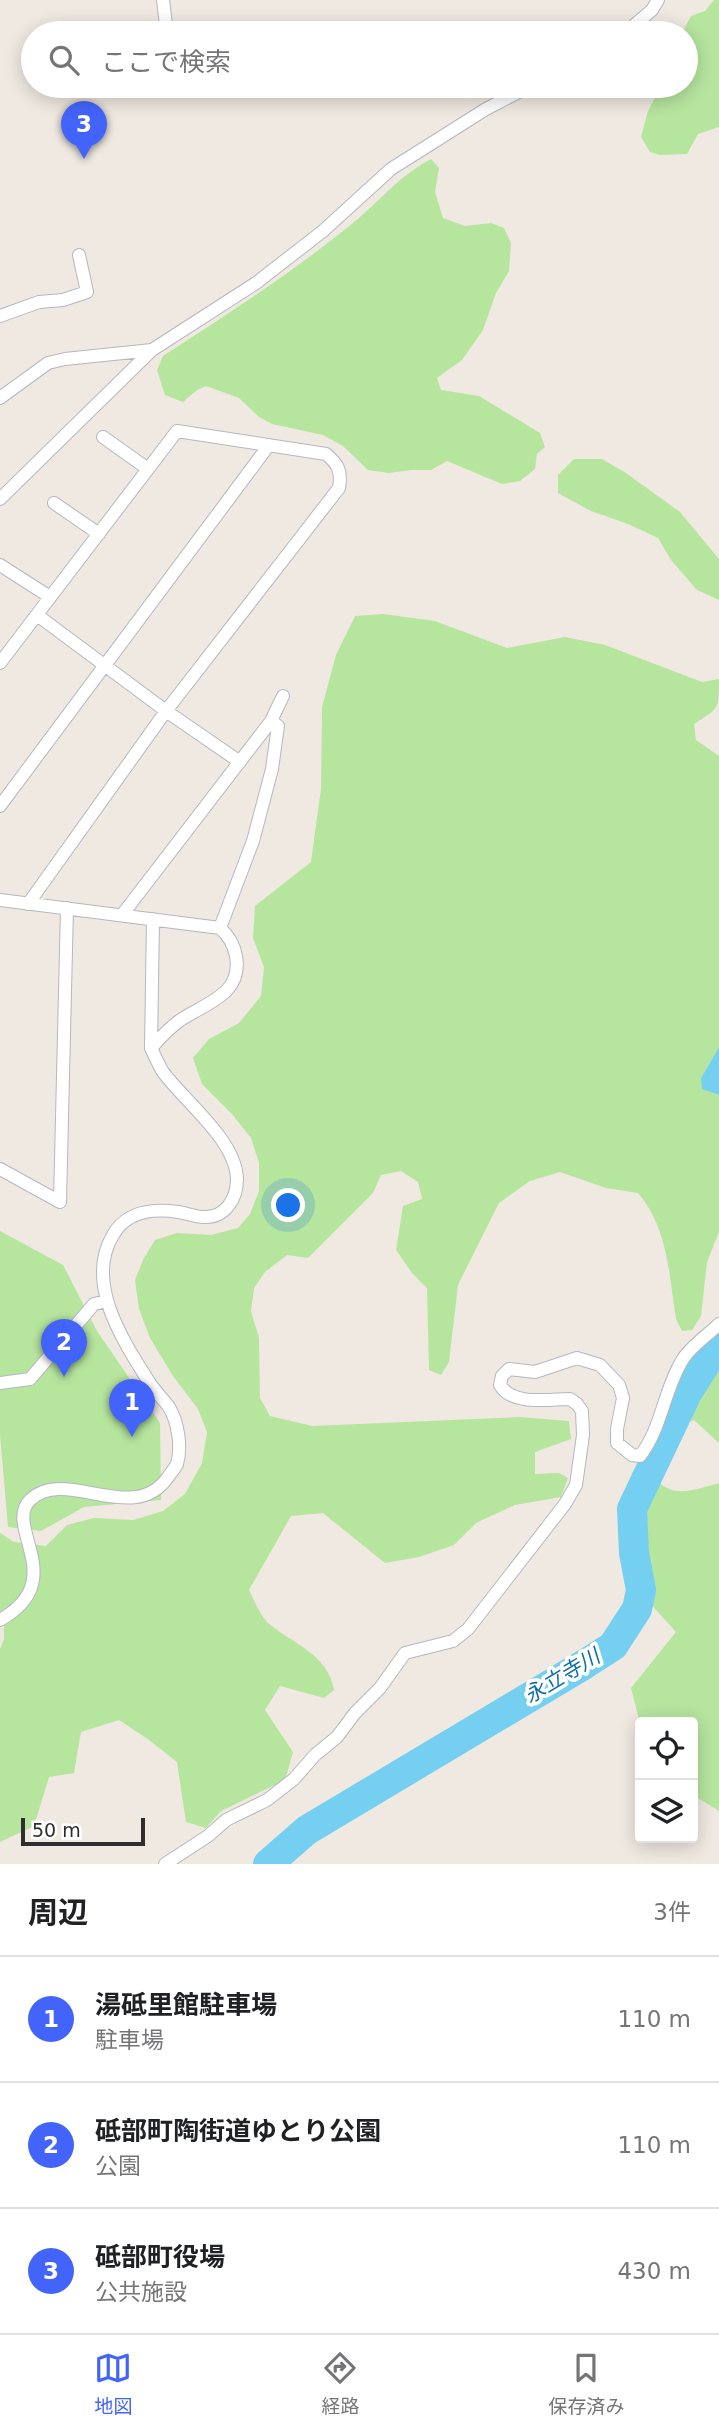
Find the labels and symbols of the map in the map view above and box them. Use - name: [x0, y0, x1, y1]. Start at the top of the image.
- pin: 3: [61, 101, 107, 159]
- your location: [271, 1188, 305, 1222]
- pin: 2: [41, 1319, 87, 1377]
- pin: 1: [109, 1379, 155, 1437]
- water label: 永立寺川: [520, 1643, 606, 1708]
- scale bar: [21, 1815, 145, 1847]

